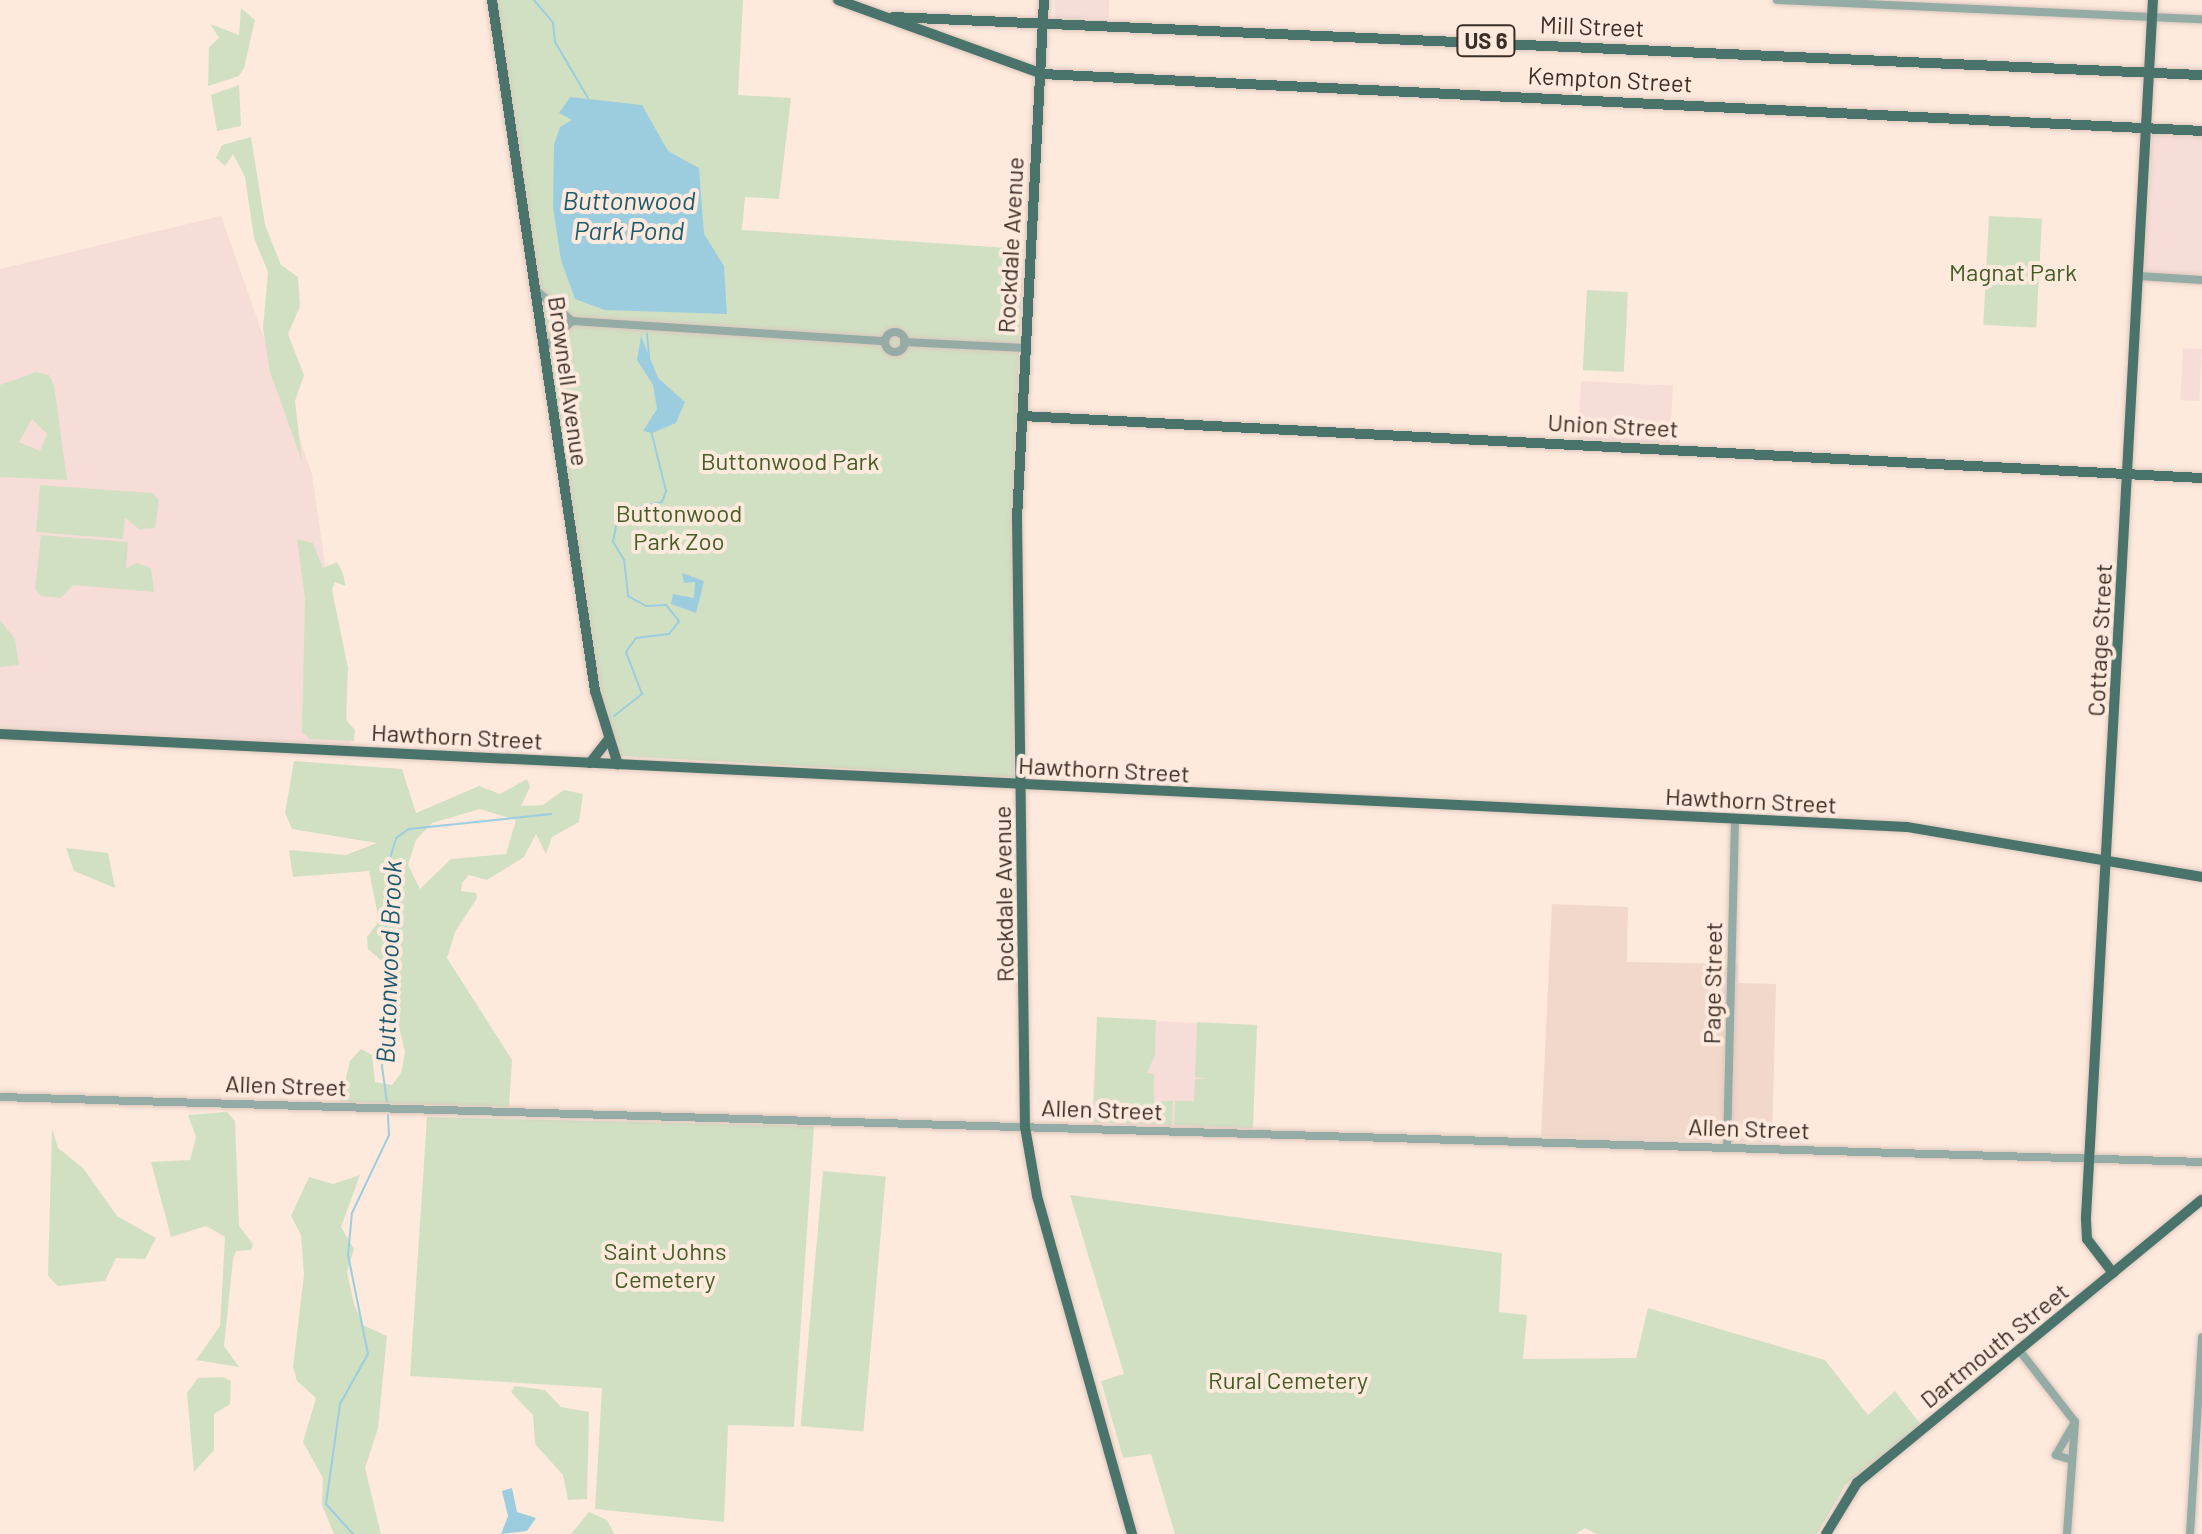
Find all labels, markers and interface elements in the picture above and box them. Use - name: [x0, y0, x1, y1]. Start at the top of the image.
- street label: Mill Street: [1539, 10, 1645, 42]
- road number: US 6: [1456, 23, 1516, 59]
- street label: Kempton Street: [1527, 60, 1693, 98]
- street label: Rockdale Avenue: [991, 156, 1029, 334]
- water label: Buttonwood Park Pond: [562, 184, 696, 246]
- park label: Magnat Park: [1949, 258, 2077, 286]
- street label: Brownell Avenue: [543, 294, 595, 468]
- street label: Union Street: [1547, 407, 1679, 443]
- park label: Buttonwood Park: [701, 447, 879, 475]
- park label: Buttonwood Park Zoo: [616, 499, 742, 555]
- street label: Cottage Street: [2081, 563, 2117, 717]
- street label: Hawthorn Street: [371, 717, 543, 755]
- street label: Hawthorn Street: [1018, 750, 1190, 788]
- street label: Hawthorn Street: [1665, 781, 1837, 819]
- street label: Rockdale Avenue: [987, 806, 1019, 982]
- water label: Buttonwood Brook: [369, 860, 407, 1064]
- street label: Page Street: [1697, 922, 1727, 1044]
- street label: Allen Street: [225, 1068, 347, 1102]
- street label: Allen Street: [1041, 1092, 1163, 1126]
- street label: Allen Street: [1688, 1111, 1810, 1145]
- park label: Saint Johns Cemetery: [603, 1237, 727, 1293]
- street label: Dartmouth Street: [1914, 1276, 2074, 1414]
- park label: Rural Cemetery: [1208, 1366, 1368, 1394]

